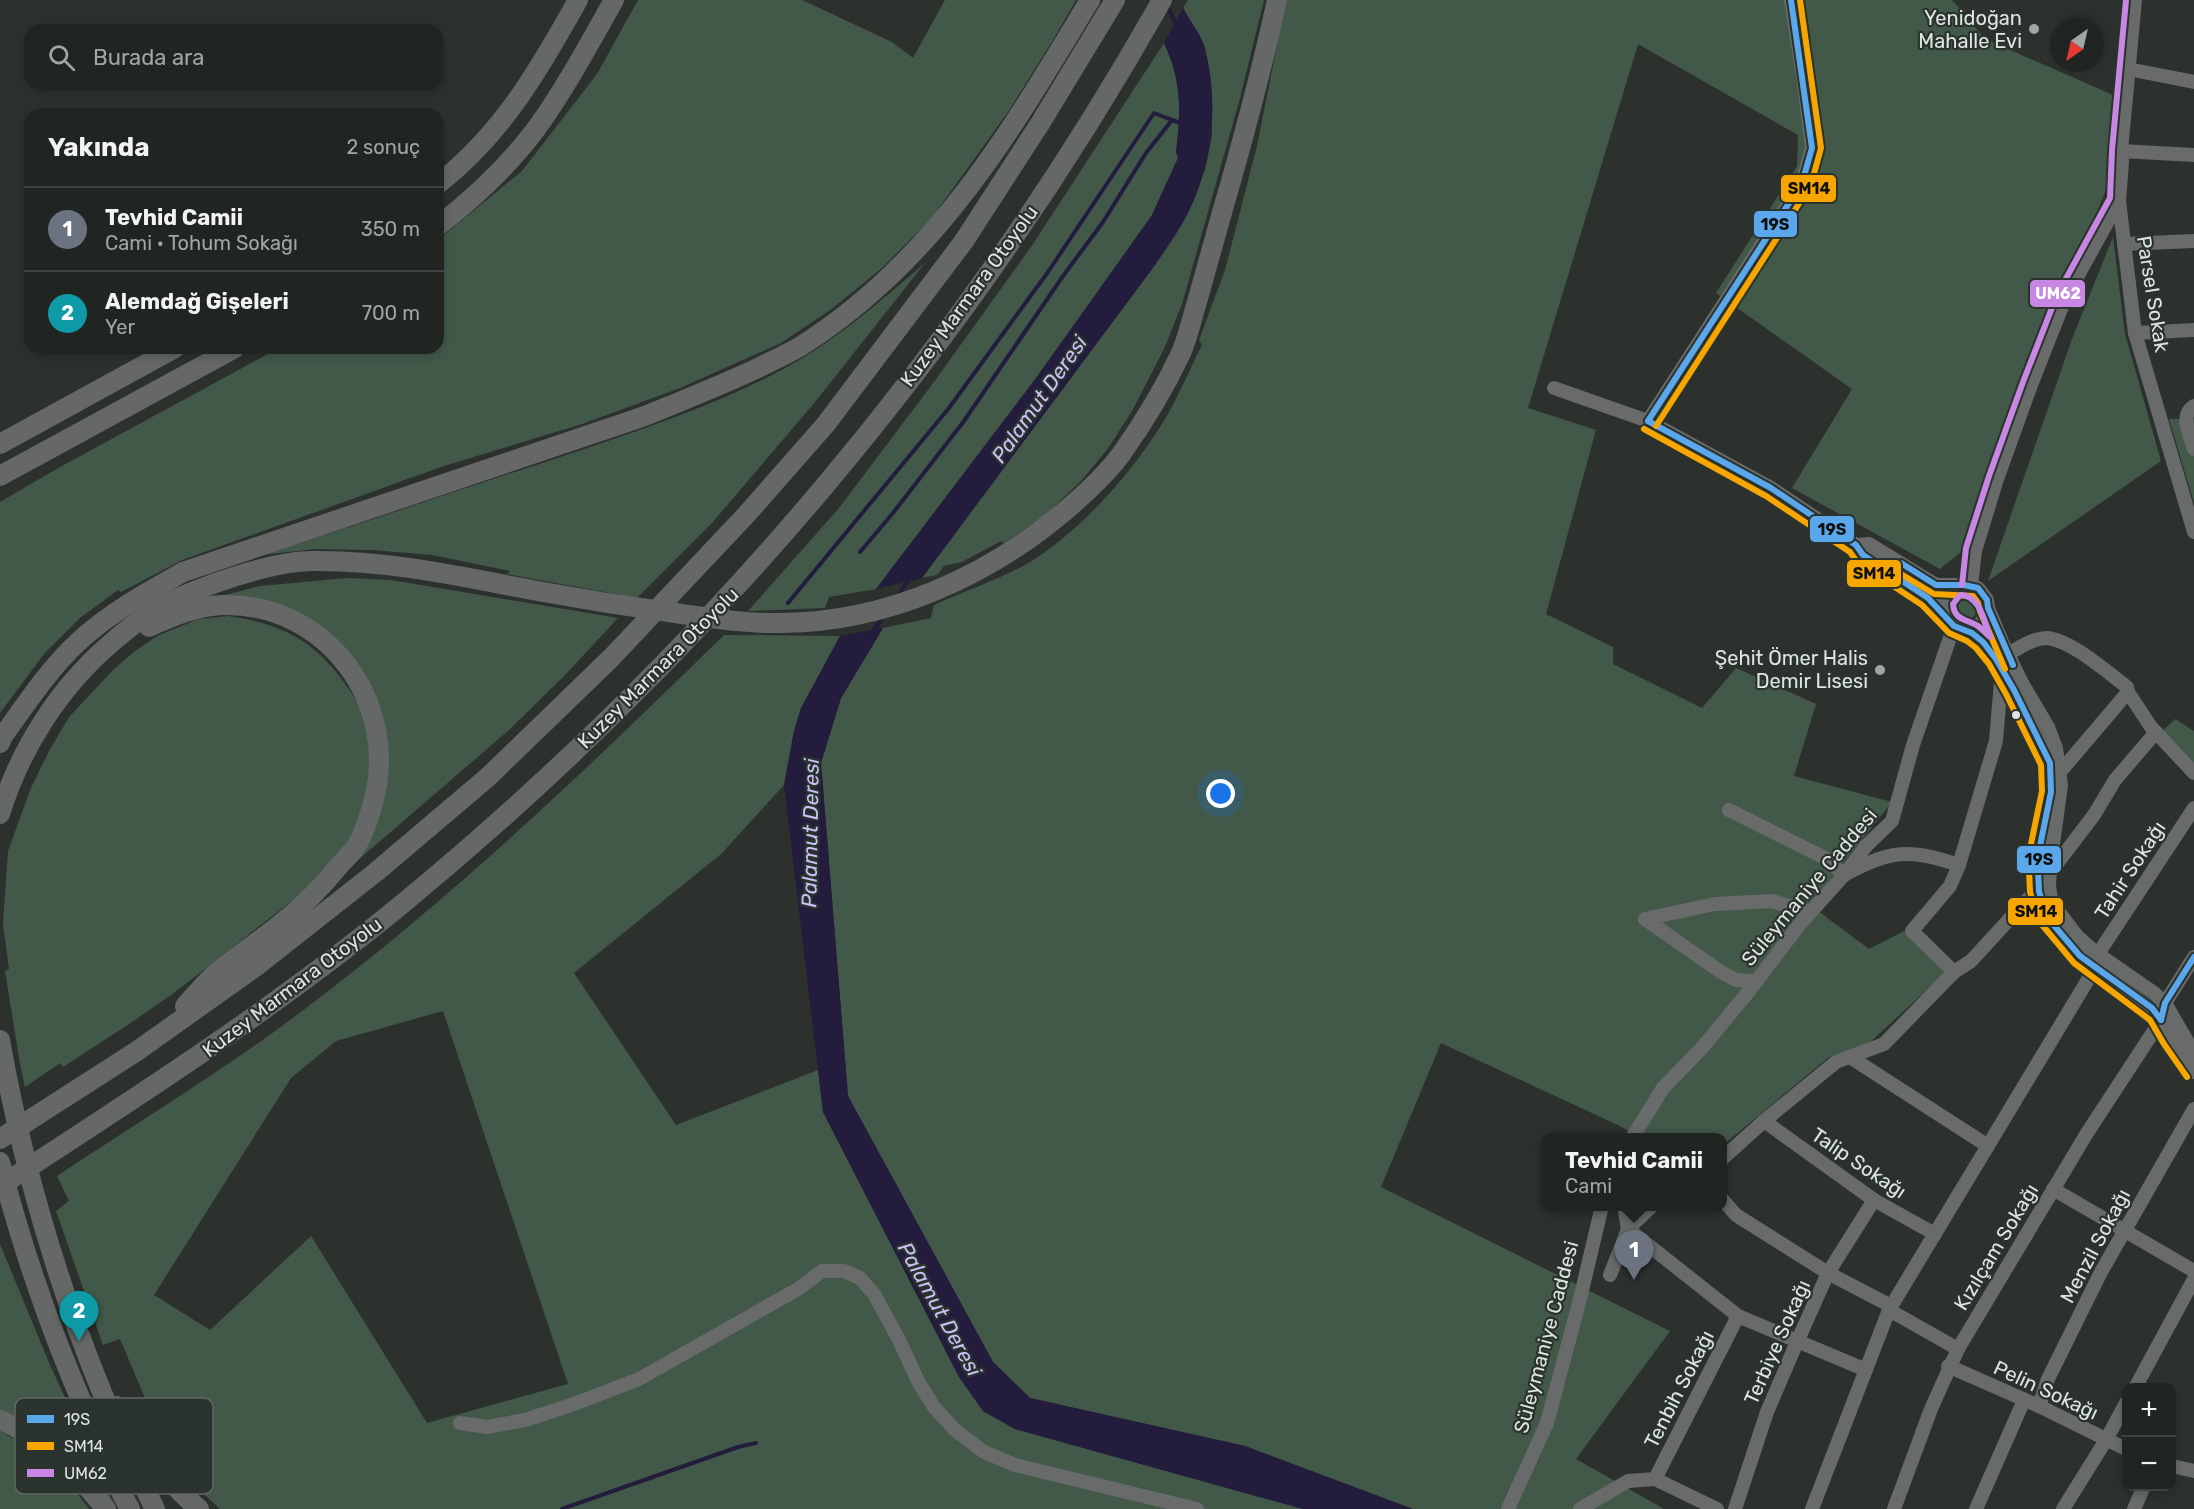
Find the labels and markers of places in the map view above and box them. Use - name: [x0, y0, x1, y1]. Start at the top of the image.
- place label: Yenidoğan Mahalle Evi: [1918, 6, 2022, 53]
- marker: Yenidoğan Mahalle Evi: [2027, 22, 2041, 36]
- place label: Şehit Ömer Halis Demir Lisesi: [1715, 646, 1868, 693]
- marker: Şehit Ömer Halis Demir Lisesi: [1873, 663, 1887, 677]
- unlabelled marker: [2010, 709, 2022, 721]
- pin: 1: [1614, 1230, 1654, 1280]
- pin: 2: [60, 1292, 98, 1341]

